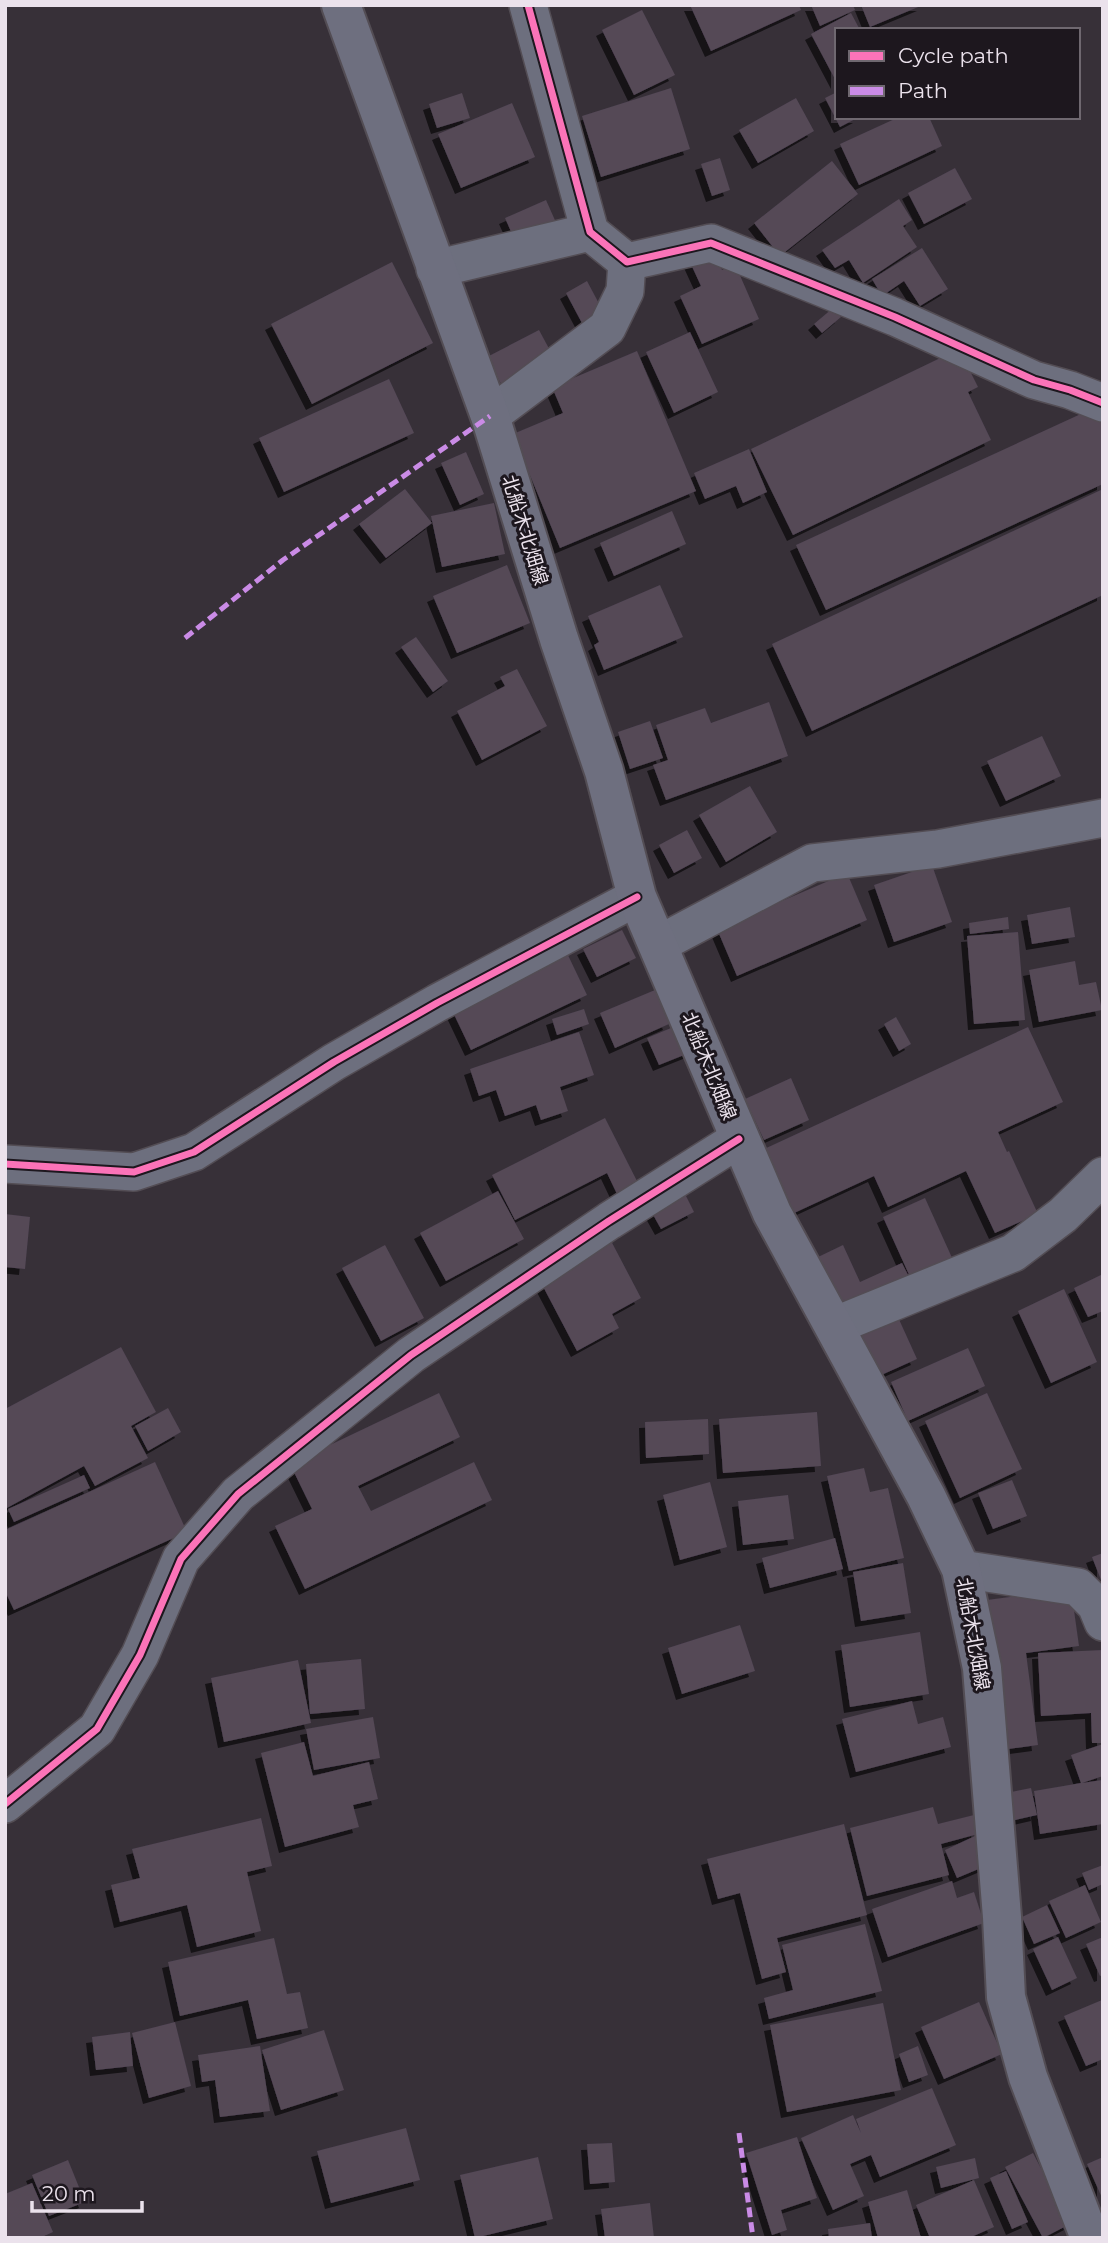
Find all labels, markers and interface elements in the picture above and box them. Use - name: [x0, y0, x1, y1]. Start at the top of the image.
- legend: [835, 28, 1080, 119]
- text: Cycle path: [898, 43, 1009, 68]
- text: Path: [898, 78, 948, 103]
- street label: 北船木北畑線: [497, 472, 553, 588]
- street label: 北船木北畑線: [677, 1009, 741, 1123]
- street label: 北船木北畑線: [952, 1576, 994, 1692]
- scale bar: [32, 2170, 142, 2214]
- text: 20 m: [42, 2181, 96, 2206]

